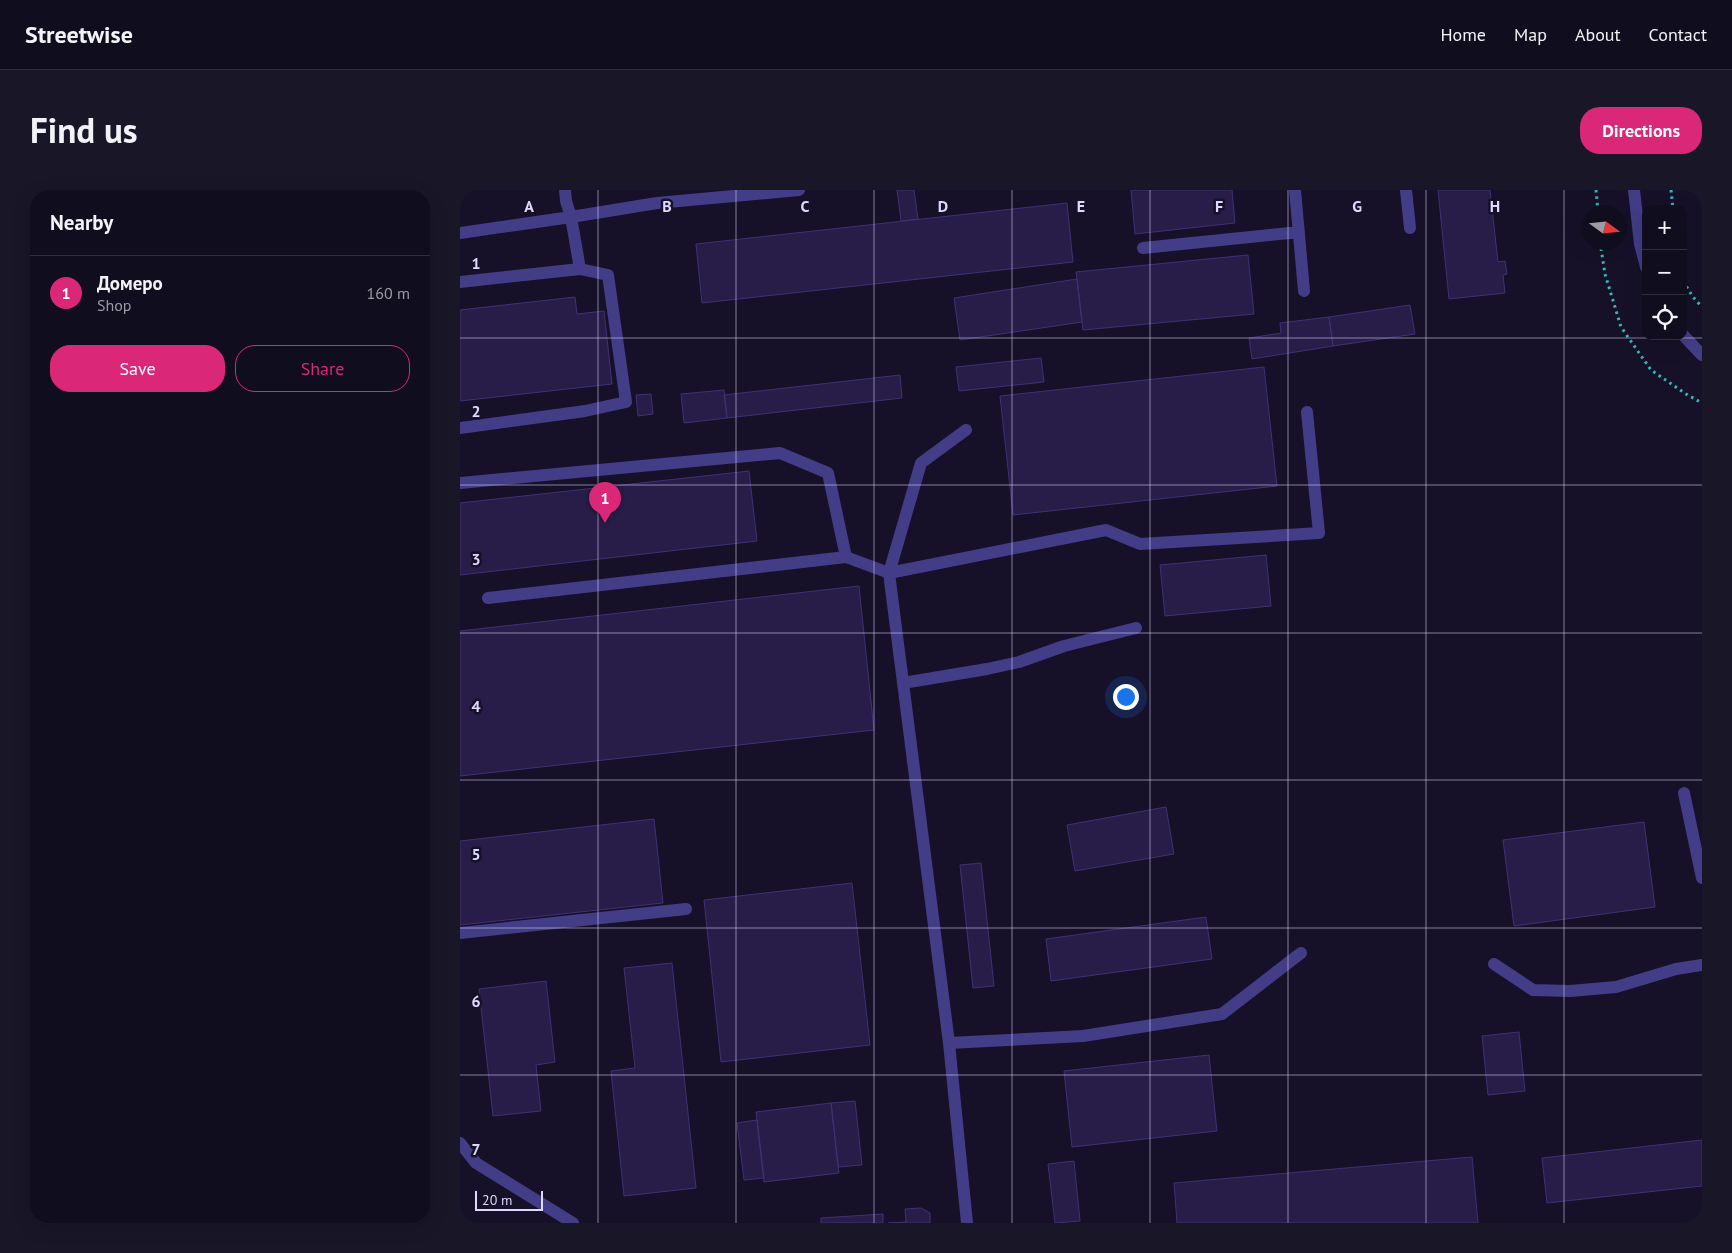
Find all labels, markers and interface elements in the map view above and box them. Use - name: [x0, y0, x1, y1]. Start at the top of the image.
- text: Streetwise: [25, 19, 133, 50]
- text: Home: [1440, 23, 1486, 46]
- text: Map: [1514, 23, 1547, 46]
- text: About: [1575, 23, 1621, 46]
- text: Contact: [1649, 23, 1707, 46]
- text: Find us: [30, 107, 138, 153]
- button: Directions: [1580, 107, 1702, 154]
- text: A: [524, 196, 534, 216]
- text: B: [662, 196, 672, 216]
- text: C: [801, 196, 810, 216]
- text: D: [938, 196, 948, 216]
- text: E: [1077, 196, 1085, 216]
- text: F: [1215, 196, 1223, 216]
- text: G: [1352, 196, 1362, 216]
- text: H: [1490, 196, 1500, 216]
- north arrow: [1582, 205, 1627, 250]
- map controls: [1642, 205, 1687, 340]
- button: +: [1642, 205, 1687, 250]
- text: Nearby: [50, 209, 113, 236]
- button: −: [1642, 250, 1687, 295]
- text: 1: [471, 253, 481, 273]
- text: Домеро: [97, 271, 163, 295]
- text: 1: [61, 283, 71, 303]
- text: 160 m: [367, 283, 410, 303]
- text: Shop: [97, 295, 131, 315]
- button: locate: [1642, 295, 1687, 340]
- button: Save: [50, 345, 225, 392]
- button: Share: [235, 345, 410, 392]
- text: 2: [471, 401, 481, 421]
- pin: 1: [589, 482, 621, 523]
- text: 3: [471, 549, 481, 569]
- your location: [1113, 684, 1139, 710]
- text: 4: [471, 696, 481, 716]
- text: 5: [471, 844, 481, 864]
- text: 6: [471, 991, 481, 1011]
- text: 7: [471, 1139, 481, 1159]
- scale bar: [475, 1188, 542, 1211]
- text: 20 m: [482, 1191, 512, 1209]

